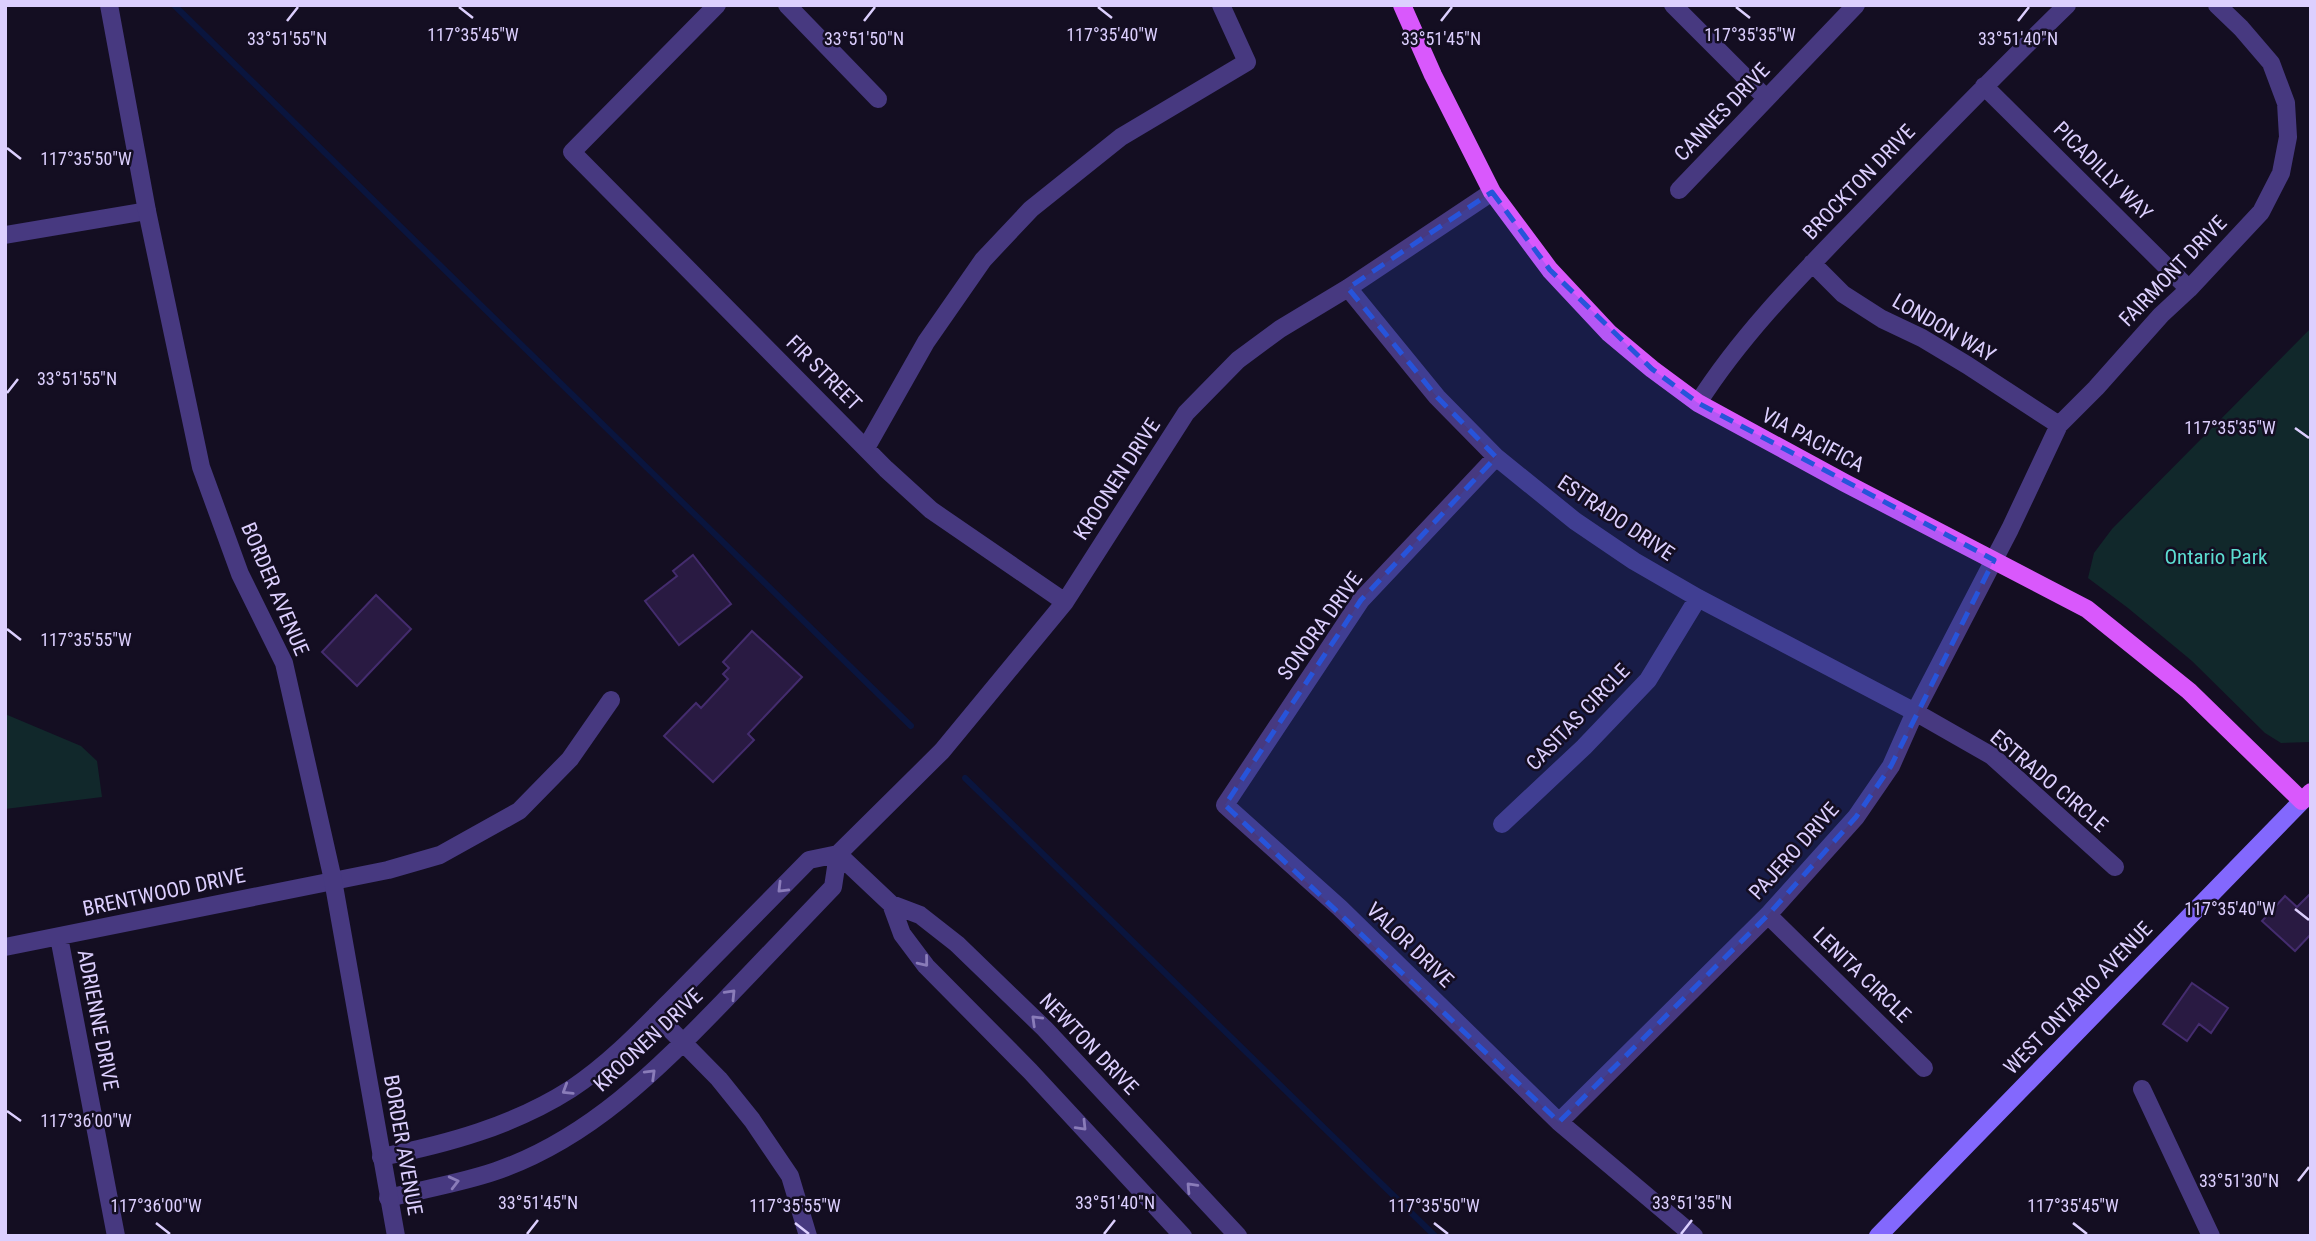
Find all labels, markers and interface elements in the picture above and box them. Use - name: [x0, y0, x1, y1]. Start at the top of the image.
- text: 117°35'45"W: [427, 24, 519, 45]
- text: 117°35'40"W: [1066, 24, 1158, 45]
- text: 117°35'35"W: [1704, 24, 1796, 45]
- text: 33°51'55"N: [247, 28, 327, 49]
- text: 33°51'50"N: [824, 28, 904, 49]
- text: 33°51'45"N: [1401, 28, 1481, 49]
- text: 33°51'40"N: [1978, 28, 2058, 49]
- street label: CANNES DRIVE: [1669, 58, 1775, 166]
- street label: PICADILLY WAY: [2049, 117, 2157, 225]
- street label: BROCKTON DRIVE: [1798, 120, 1920, 244]
- text: 117°35'50"W: [40, 148, 132, 169]
- street label: FAIRMONT DRIVE: [2114, 211, 2232, 331]
- street label: LONDON WAY: [1888, 289, 2000, 367]
- street label: FIR STREET: [781, 330, 867, 416]
- text: 33°51'55"N: [37, 368, 117, 389]
- street label: VIA PACIFICA: [1758, 403, 1868, 477]
- street label: KROONEN DRIVE: [1069, 414, 1165, 544]
- text: 117°35'35"W: [2184, 417, 2276, 438]
- street label: ESTRADO DRIVE: [1553, 470, 1679, 566]
- street label: BORDER AVENUE: [236, 519, 314, 659]
- park label: Ontario Park: [2164, 545, 2268, 569]
- street label: SONORA DRIVE: [1273, 567, 1367, 685]
- text: 117°35'55"W: [40, 629, 132, 650]
- street label: CASITAS CIRCLE: [1521, 659, 1635, 775]
- street label: ESTRADO CIRCLE: [1986, 725, 2112, 837]
- street label: PAJERO DRIVE: [1744, 798, 1844, 904]
- street label: BRENTWOOD DRIVE: [81, 863, 247, 921]
- one-way arrow: [777, 879, 790, 892]
- street label: VALOR DRIVE: [1362, 898, 1458, 992]
- text: 117°35'40"W: [2184, 898, 2276, 919]
- street label: WEST ONTARIO AVENUE: [1999, 917, 2157, 1079]
- street label: LENITA CIRCLE: [1808, 923, 1916, 1027]
- street label: ADRIENNE DRIVE: [73, 948, 123, 1092]
- one-way arrow: [916, 954, 928, 967]
- street label: KROONEN DRIVE: [589, 984, 707, 1096]
- street label: NEWTON DRIVE: [1035, 988, 1143, 1100]
- one-way arrow: [722, 989, 735, 1002]
- one-way arrow: [1031, 1016, 1044, 1029]
- one-way arrow: [643, 1069, 656, 1082]
- street label: BORDER AVENUE: [379, 1073, 427, 1217]
- one-way arrow: [561, 1082, 574, 1095]
- text: 117°36'00"W: [40, 1110, 132, 1131]
- one-way arrow: [1073, 1118, 1086, 1131]
- text: 33°51'30"N: [2199, 1170, 2279, 1191]
- one-way arrow: [448, 1176, 460, 1190]
- one-way arrow: [1187, 1182, 1199, 1195]
- text: 33°51'45"N: [498, 1192, 578, 1213]
- text: 33°51'40"N: [1075, 1192, 1155, 1213]
- text: 33°51'35"N: [1652, 1192, 1732, 1213]
- text: 117°36'00"W: [110, 1195, 202, 1216]
- text: 117°35'55"W: [749, 1195, 841, 1216]
- text: 117°35'50"W: [1388, 1195, 1480, 1216]
- text: 117°35'45"W: [2027, 1195, 2119, 1216]

